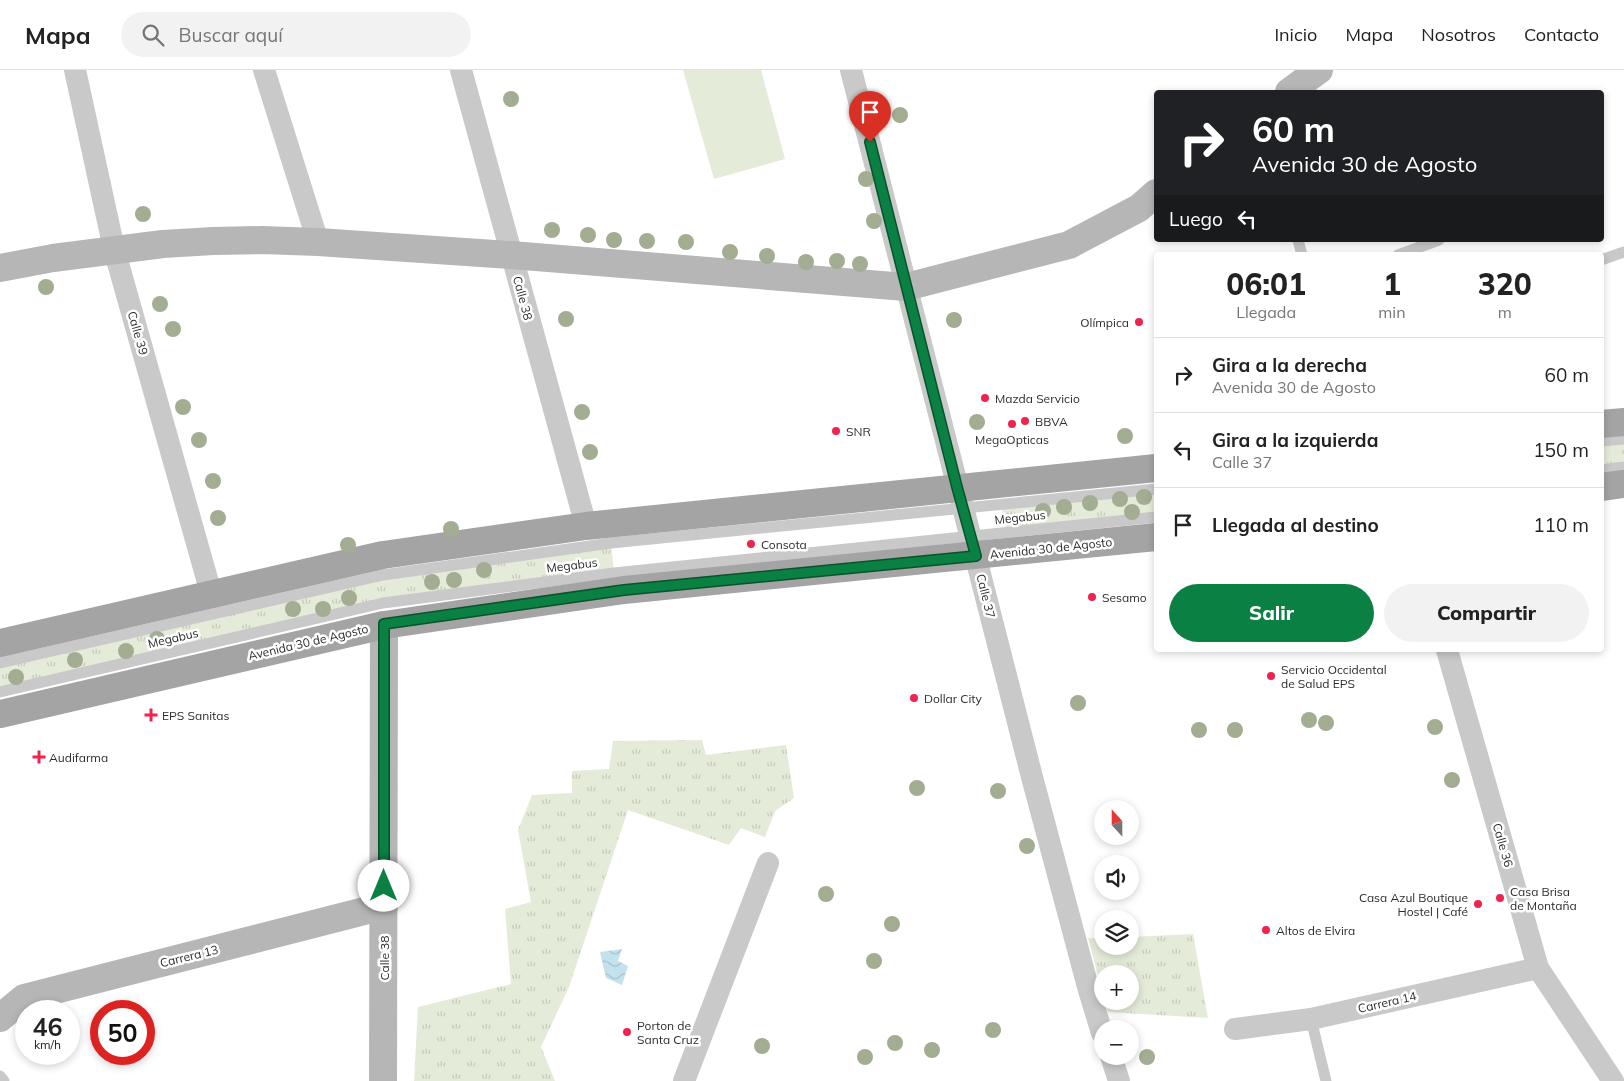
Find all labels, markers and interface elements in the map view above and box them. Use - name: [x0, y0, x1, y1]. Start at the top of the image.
- search box: [121, 12, 471, 57]
- text: Mapa: [25, 20, 91, 50]
- icon: search: [139, 21, 167, 49]
- text: Buscar aquí: [179, 23, 283, 47]
- text: Inicio: [1274, 23, 1317, 46]
- text: Mapa: [1345, 23, 1393, 46]
- text: Nosotros: [1421, 23, 1496, 46]
- text: Contacto: [1524, 23, 1599, 46]
- pin: [849, 91, 891, 142]
- icon: arrive: [856, 98, 884, 126]
- text: 60 m: [1252, 107, 1335, 151]
- icon: right: [1169, 110, 1234, 175]
- text: Avenida 30 de Agosto: [1252, 150, 1477, 178]
- icon: left: [1233, 205, 1261, 233]
- text: Luego: [1169, 207, 1223, 231]
- text: 06:01: [1226, 265, 1306, 303]
- text: 1: [1383, 265, 1401, 303]
- text: 320: [1478, 265, 1532, 303]
- street label: Calle 38: [510, 274, 536, 322]
- text: Llegada: [1236, 302, 1296, 322]
- text: min: [1378, 302, 1406, 322]
- text: m: [1498, 302, 1512, 322]
- street label: Calle 39: [125, 309, 151, 357]
- place label: Olímpica: [1080, 315, 1129, 330]
- marker: Olímpica: [1133, 316, 1145, 328]
- text: Gira a la derecha: [1212, 353, 1367, 377]
- icon: right: [1169, 361, 1197, 389]
- text: 60 m: [1545, 363, 1589, 387]
- text: Avenida 30 de Agosto: [1212, 377, 1376, 397]
- place label: Mazda Servicio: [995, 391, 1080, 406]
- marker: Mazda Servicio: [979, 392, 991, 404]
- place label: BBVA: [1035, 414, 1068, 429]
- marker: BBVA: [1019, 415, 1031, 427]
- marker: MegaOpticas: [1006, 418, 1018, 430]
- place label: SNR: [846, 424, 871, 439]
- marker: SNR: [830, 425, 842, 437]
- text: Gira a la izquierda: [1212, 428, 1378, 452]
- place label: MegaOpticas: [975, 432, 1049, 447]
- icon: left: [1169, 436, 1197, 464]
- text: 150 m: [1533, 438, 1589, 462]
- text: Calle 37: [1212, 452, 1272, 472]
- street label: Megabus: [994, 507, 1046, 527]
- icon: arrive: [1169, 511, 1197, 539]
- text: Llegada al destino: [1212, 513, 1379, 537]
- text: 110 m: [1533, 513, 1589, 537]
- street label: Avenida 30 de Agosto: [989, 534, 1113, 562]
- place label: Consota: [761, 537, 807, 552]
- marker: Consota: [745, 538, 757, 550]
- street label: Megabus: [546, 554, 598, 576]
- street label: Calle 37: [973, 572, 999, 620]
- button: Salir: [1169, 584, 1374, 642]
- button: Compartir: [1384, 584, 1589, 642]
- place label: Sesamo: [1102, 590, 1147, 605]
- marker: Sesamo: [1086, 591, 1098, 603]
- street label: Avenida 30 de Agosto: [246, 621, 370, 663]
- street label: Megabus: [146, 625, 200, 651]
- place label: Servicio Occidental de Salud EPS: [1281, 662, 1387, 691]
- marker: Servicio Occidental de Salud EPS: [1265, 670, 1277, 682]
- place label: Dollar City: [924, 691, 983, 706]
- marker: Dollar City: [908, 692, 920, 704]
- marker: EPS Sanitas: [144, 708, 158, 722]
- place label: EPS Sanitas: [162, 708, 229, 723]
- place label: Audifarma: [49, 750, 108, 765]
- marker: Audifarma: [33, 751, 45, 763]
- north arrow: [1094, 800, 1139, 845]
- map controls: [1094, 800, 1139, 1065]
- street label: Calle 36: [1490, 821, 1516, 869]
- button: sound: [1094, 855, 1139, 900]
- position arrow: [357, 859, 409, 911]
- place label: Casa Brisa de Montaña: [1510, 884, 1577, 913]
- place label: Casa Azul Boutique Hostel | Café: [1359, 890, 1468, 919]
- marker: Casa Brisa de Montaña: [1494, 892, 1506, 904]
- marker: Casa Azul Boutique Hostel | Café: [1472, 898, 1484, 910]
- button: layers: [1094, 910, 1139, 955]
- place label: Altos de Elvira: [1276, 923, 1355, 938]
- marker: Altos de Elvira: [1260, 924, 1272, 936]
- street label: Calle 38: [377, 936, 392, 980]
- street label: Carrera 13: [158, 942, 220, 970]
- button: +: [1094, 965, 1139, 1010]
- street label: Carrera 14: [1356, 988, 1418, 1016]
- speed limit sign: 50: [90, 1000, 155, 1065]
- text: 46: [32, 1011, 63, 1042]
- place label: Porton de Santa Cruz: [637, 1018, 699, 1047]
- button: −: [1094, 1020, 1139, 1065]
- marker: Porton de Santa Cruz: [621, 1026, 633, 1038]
- text: km/h: [34, 1037, 61, 1052]

